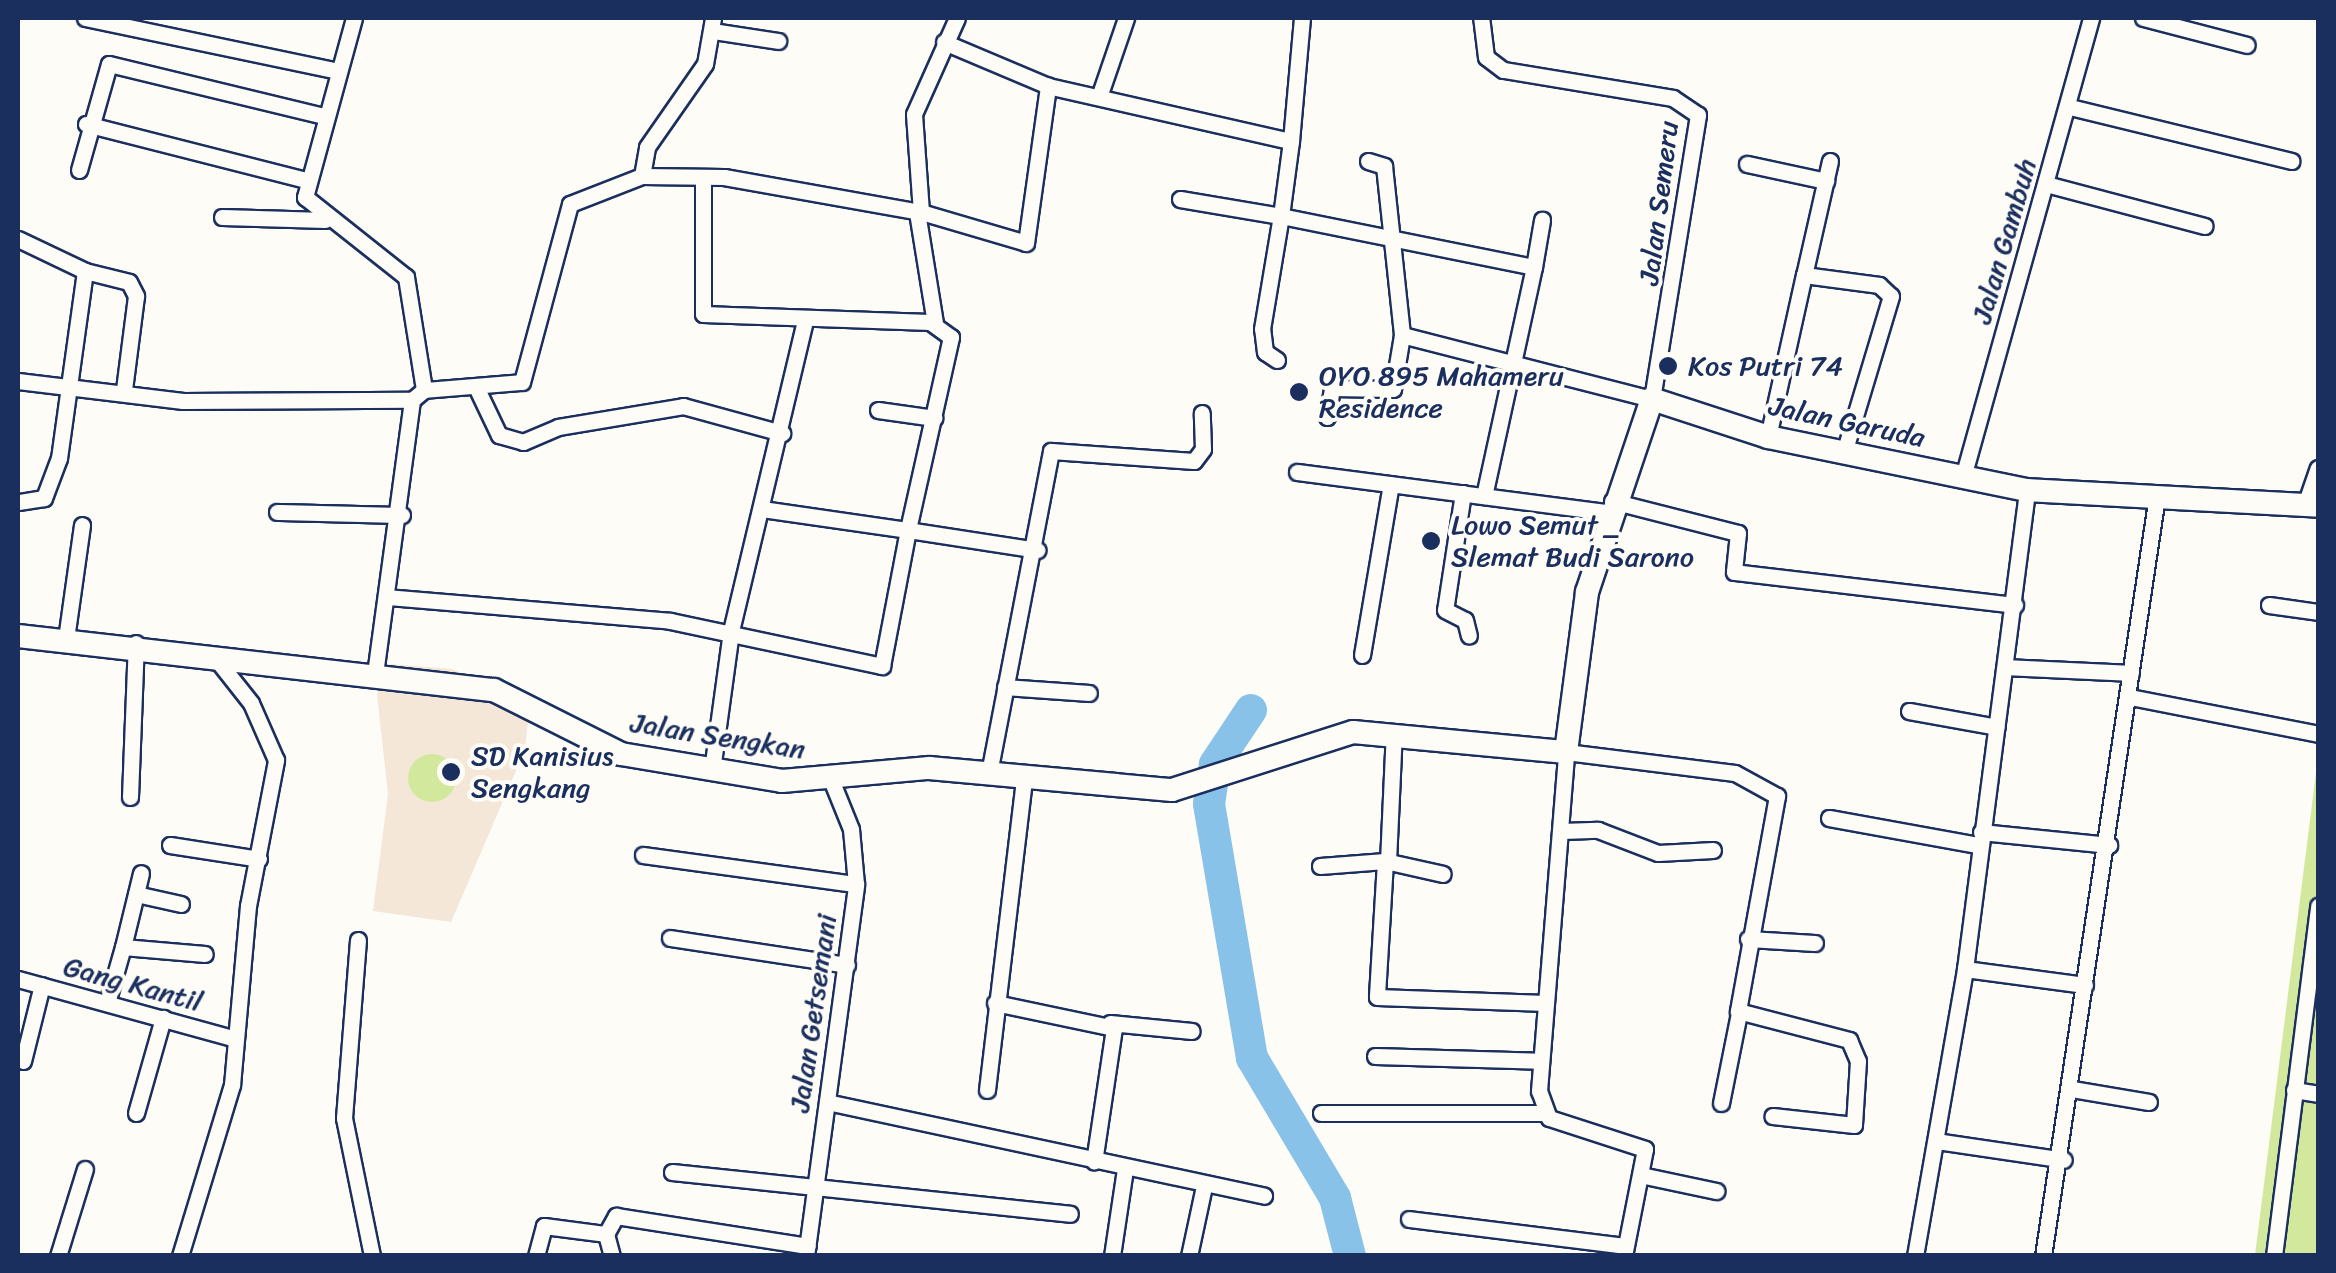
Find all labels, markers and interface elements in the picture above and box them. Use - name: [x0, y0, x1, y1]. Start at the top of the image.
- street label: Jalan Semeru: [1632, 119, 1686, 287]
- street label: Jalan Gambuh: [1965, 155, 2043, 327]
- place label: Kos Putri 74: [1688, 349, 1844, 383]
- marker: Kos Putri 74: [1657, 355, 1679, 377]
- place label: OYO 895 Mahameru Residence: [1319, 359, 1564, 425]
- marker: OYO 895 Mahameru Residence: [1288, 381, 1310, 403]
- street label: Jalan Garuda: [1766, 389, 1928, 455]
- place label: Lowo Semut _ Slemat Budi Sarono: [1451, 508, 1694, 574]
- marker: Lowo Semut _ Slemat Budi Sarono: [1420, 530, 1442, 552]
- street label: Jalan Sengkan: [628, 706, 808, 766]
- place label: SD Kanisius Sengkang: [471, 739, 614, 805]
- marker: SD Kanisius Sengkang: [440, 761, 462, 783]
- street label: Jalan Getsemani: [782, 911, 844, 1115]
- street label: Gang Kantil: [60, 949, 206, 1019]

